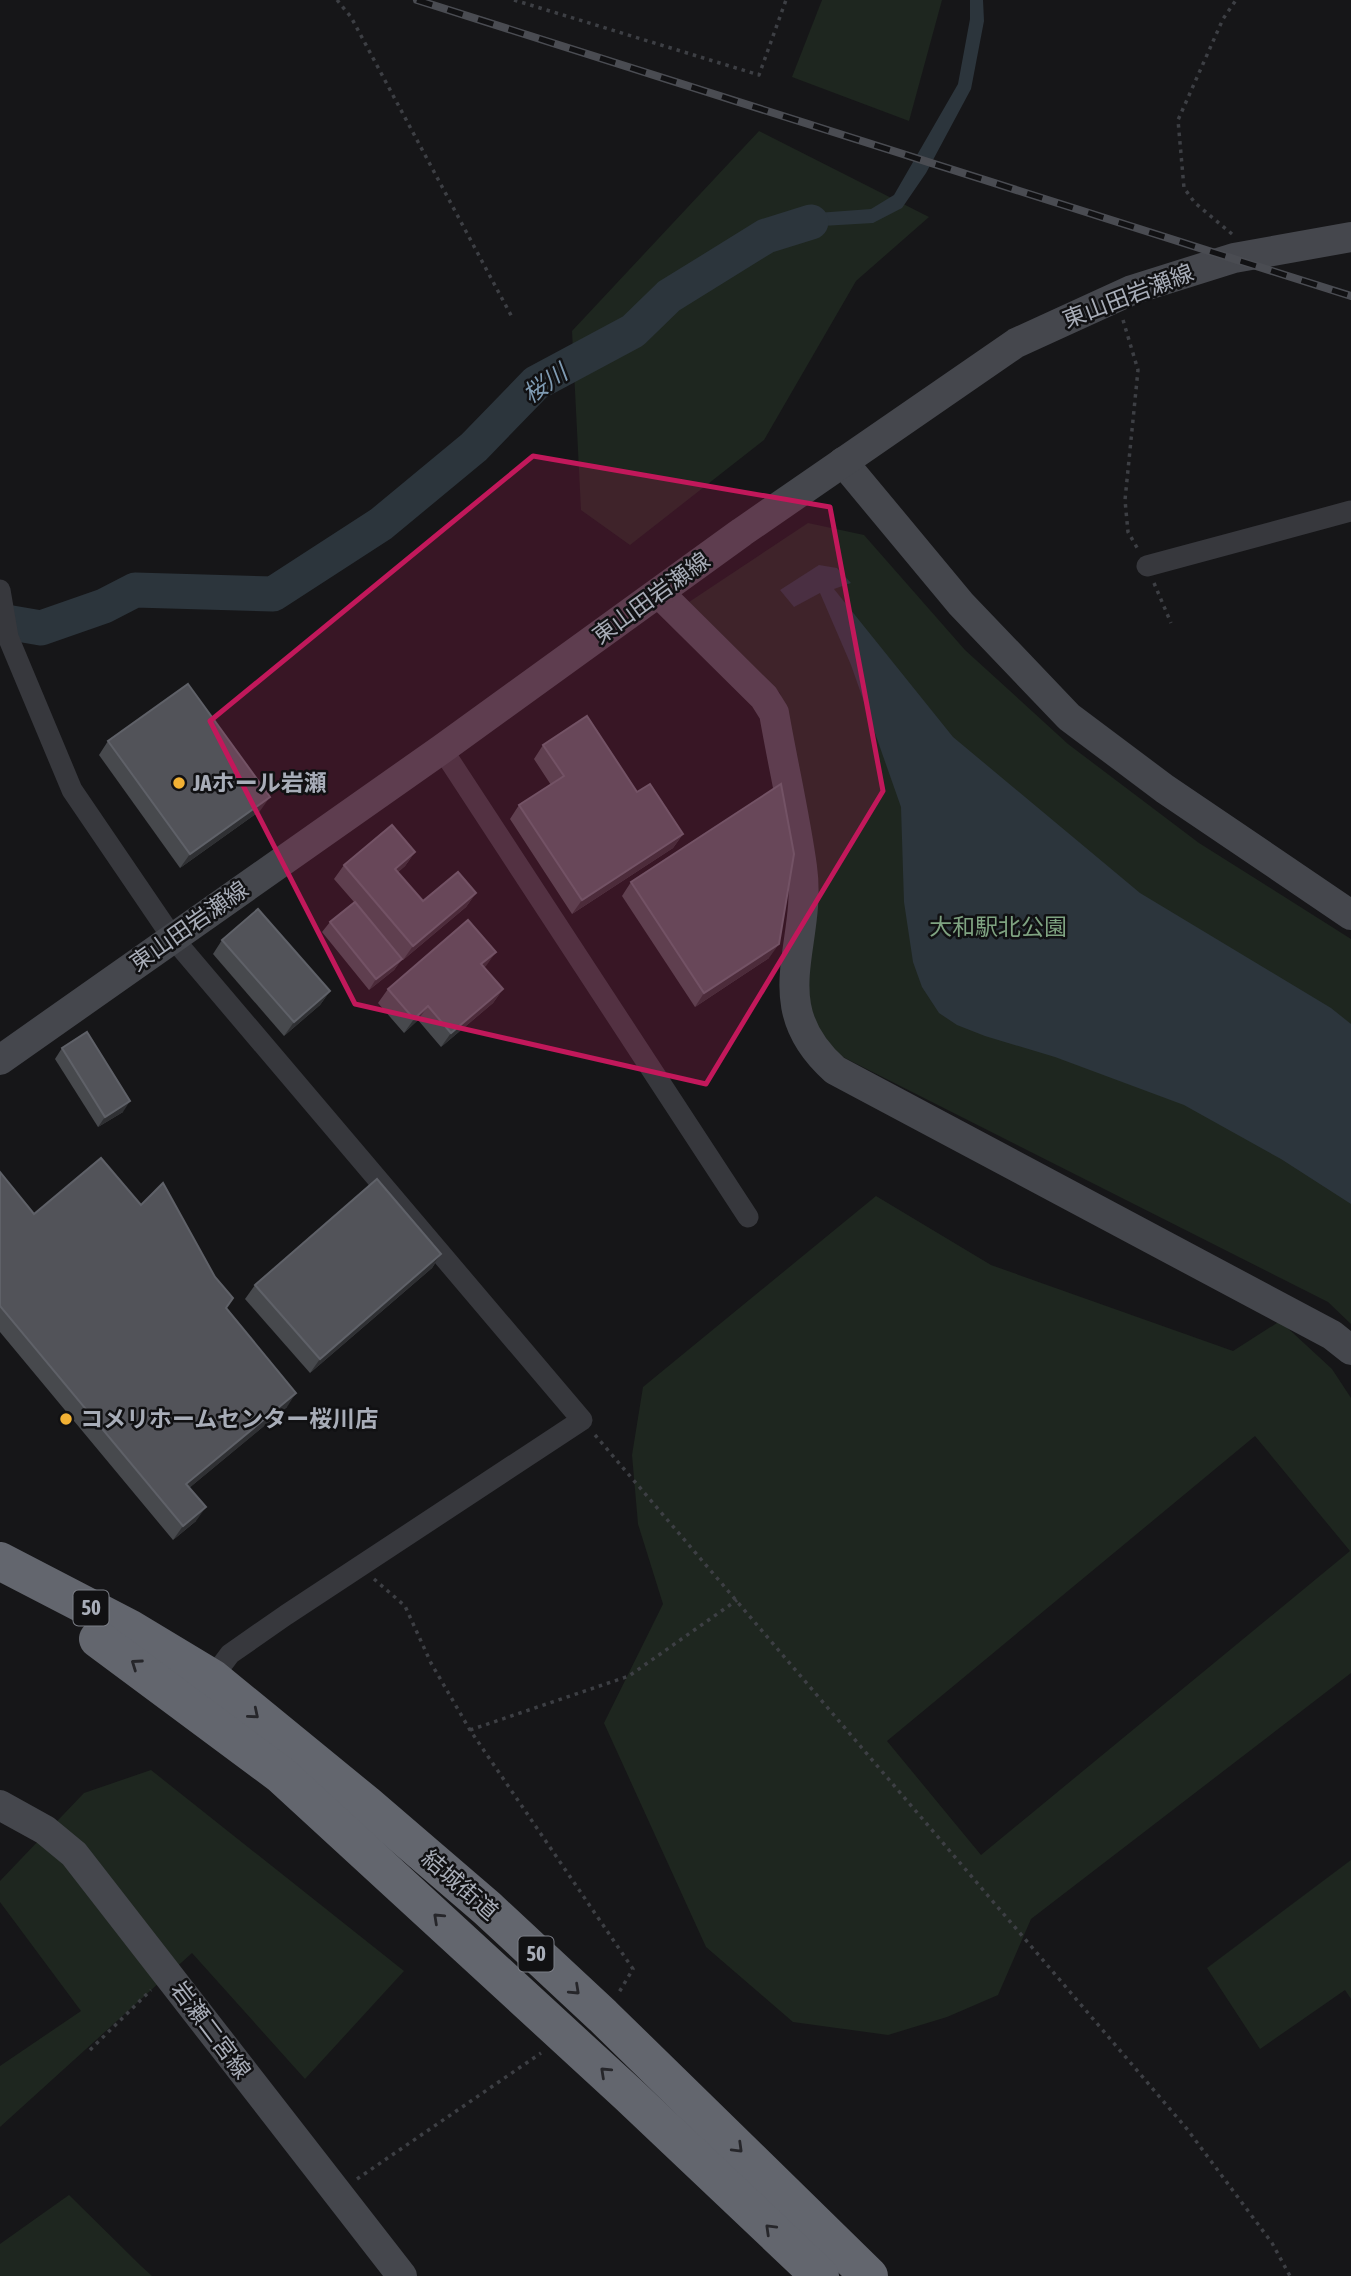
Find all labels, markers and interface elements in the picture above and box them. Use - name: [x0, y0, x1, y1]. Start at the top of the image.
- street label: 東山田岩瀬線: [1059, 259, 1197, 333]
- water label: 桜川: [517, 357, 575, 408]
- street label: 東山田岩瀬線: [588, 547, 714, 649]
- place label: JAホール岩瀬: [192, 770, 327, 796]
- marker: JAホール岩瀬: [171, 775, 187, 791]
- street label: 東山田岩瀬線: [125, 876, 253, 976]
- park label: 大和駅北公園: [929, 914, 1067, 940]
- place label: コメリホームセンター桜川店: [80, 1406, 378, 1432]
- marker: コメリホームセンター桜川店: [58, 1411, 74, 1427]
- road number: 50: [74, 1590, 108, 1626]
- one-way arrow: [131, 1660, 144, 1672]
- one-way arrow: [246, 1706, 259, 1718]
- street label: 結城街道: [417, 1845, 503, 1925]
- one-way arrow: [433, 1914, 446, 1927]
- road number: 50: [518, 1937, 554, 1972]
- street label: 岩瀬二宮線: [166, 1976, 256, 2084]
- one-way arrow: [567, 1982, 580, 1995]
- one-way arrow: [600, 2068, 613, 2081]
- one-way arrow: [730, 2140, 743, 2153]
- one-way arrow: [765, 2224, 778, 2237]

